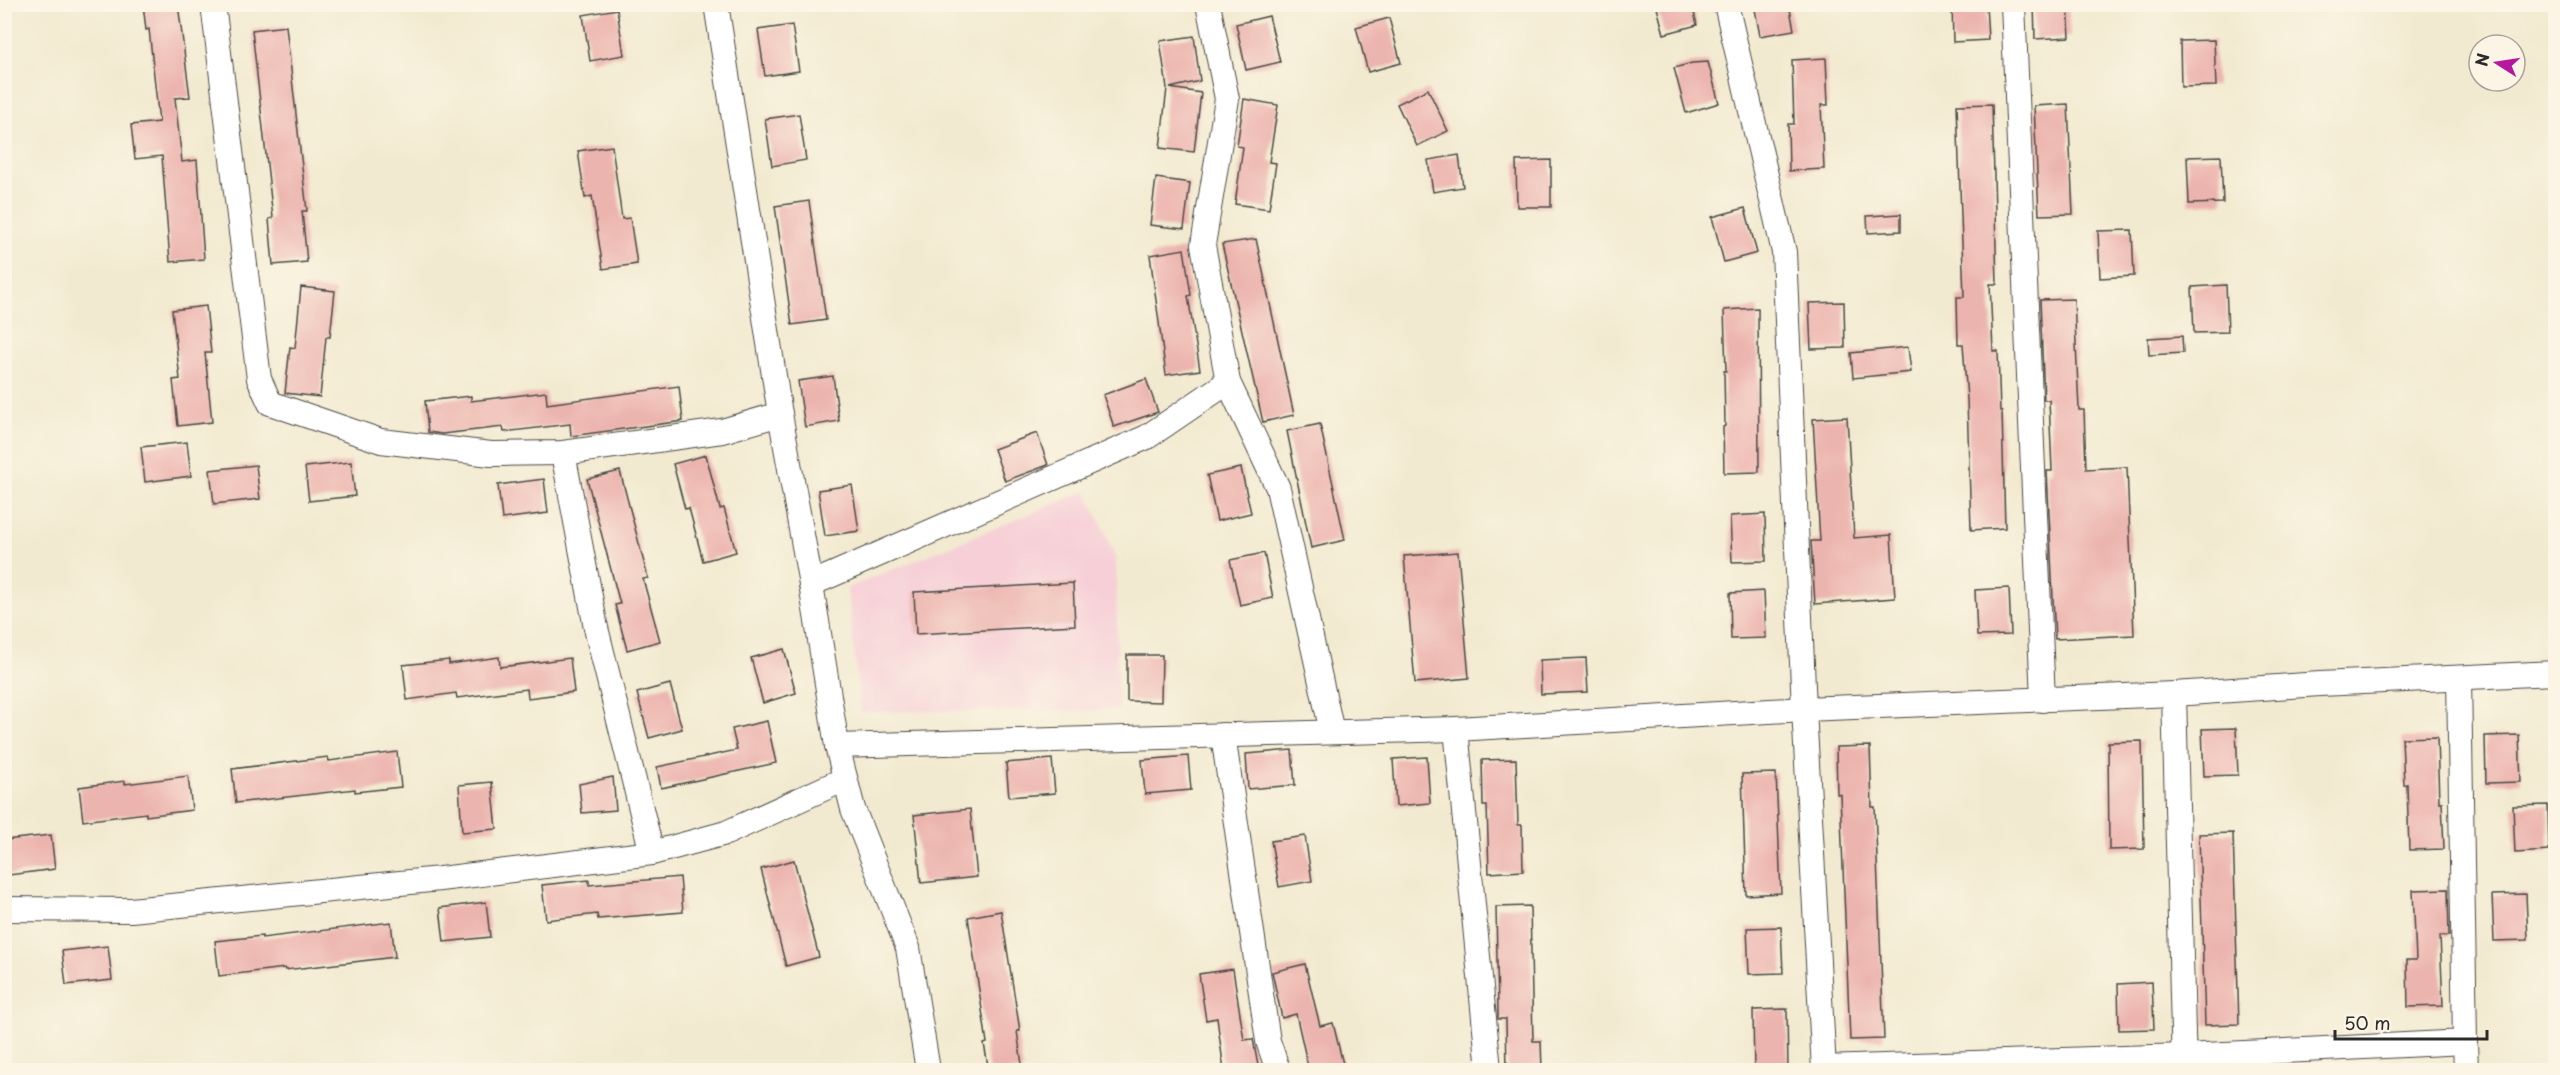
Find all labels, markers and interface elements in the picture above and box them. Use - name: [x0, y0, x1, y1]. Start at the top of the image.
- north arrow: [2467, 33, 2527, 93]
- text: N: [2468, 51, 2494, 68]
- scale bar: [2335, 1003, 2486, 1041]
- text: 50 m: [2344, 1009, 2391, 1036]

